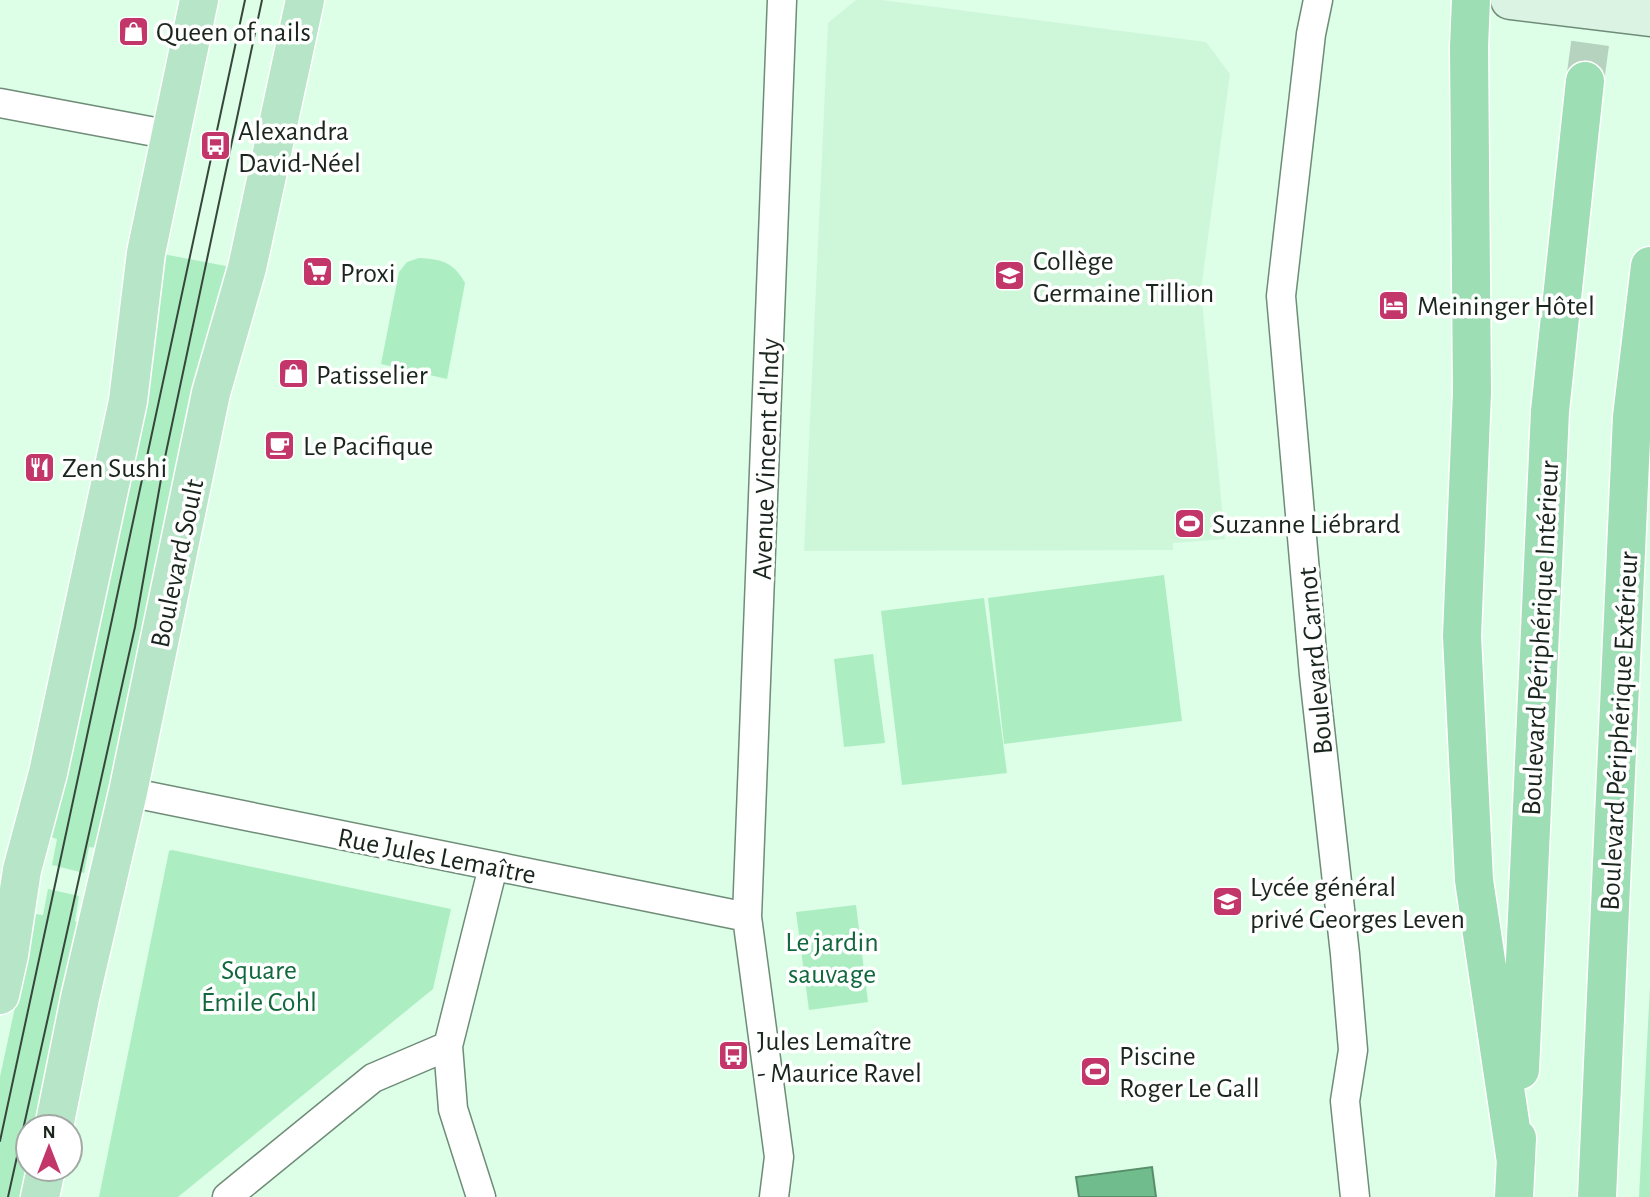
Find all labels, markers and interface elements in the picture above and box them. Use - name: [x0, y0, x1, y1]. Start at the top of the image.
- shop icon: Queen of nails: [116, 14, 150, 48]
- place label: Queen of nails: [156, 19, 311, 47]
- place label: Alexandra David-Néel: [238, 118, 361, 178]
- bus stop icon: Alexandra David-Néel: [198, 129, 232, 163]
- place label: Collège Germaine Tillion: [1033, 248, 1214, 308]
- supermarket icon: Proxi: [300, 255, 334, 289]
- school or university icon: Collège Germaine Tillion: [993, 259, 1027, 293]
- place label: Proxi: [340, 260, 395, 288]
- hotel icon: Meininger Hôtel: [1377, 288, 1411, 322]
- place label: Meininger Hôtel: [1417, 293, 1595, 321]
- street label: Avenue Vincent d'Indy: [749, 338, 785, 581]
- shop icon: Patisselier: [276, 357, 310, 391]
- place label: Patisselier: [316, 362, 428, 390]
- cafe icon: Le Pacifique: [263, 428, 297, 462]
- place label: Le Pacifique: [303, 433, 433, 461]
- restaurant icon: Zen Sushi: [22, 450, 56, 484]
- place label: Zen Sushi: [62, 455, 167, 483]
- street label: Boulevard Périphérique Intérieur: [1518, 460, 1564, 816]
- street label: Boulevard Soult: [146, 477, 209, 650]
- sports icon: Suzanne Liébrard: [1172, 506, 1206, 540]
- place label: Suzanne Liébrard: [1212, 511, 1400, 539]
- street label: Boulevard Périphérique Extérieur: [1597, 551, 1643, 911]
- street label: Boulevard Carnot: [1294, 566, 1338, 756]
- street label: Rue Jules Lemaître: [335, 824, 538, 890]
- place label: Lycée général privé Georges Leven: [1250, 874, 1465, 934]
- school or university icon: Lycée général privé Georges Leven: [1210, 885, 1244, 919]
- park label: Le jardin sauvage: [785, 929, 879, 989]
- park label: Square Émile Cohl: [201, 957, 317, 1017]
- place label: Jules Lemaître - Maurice Ravel: [757, 1028, 922, 1088]
- bus stop icon: Jules Lemaître - Maurice Ravel: [717, 1039, 751, 1073]
- place label: Piscine Roger Le Gall: [1119, 1043, 1260, 1103]
- sports icon: Piscine Roger Le Gall: [1079, 1054, 1113, 1088]
- north arrow: [14, 1113, 84, 1183]
- text: N: [42, 1123, 56, 1142]

